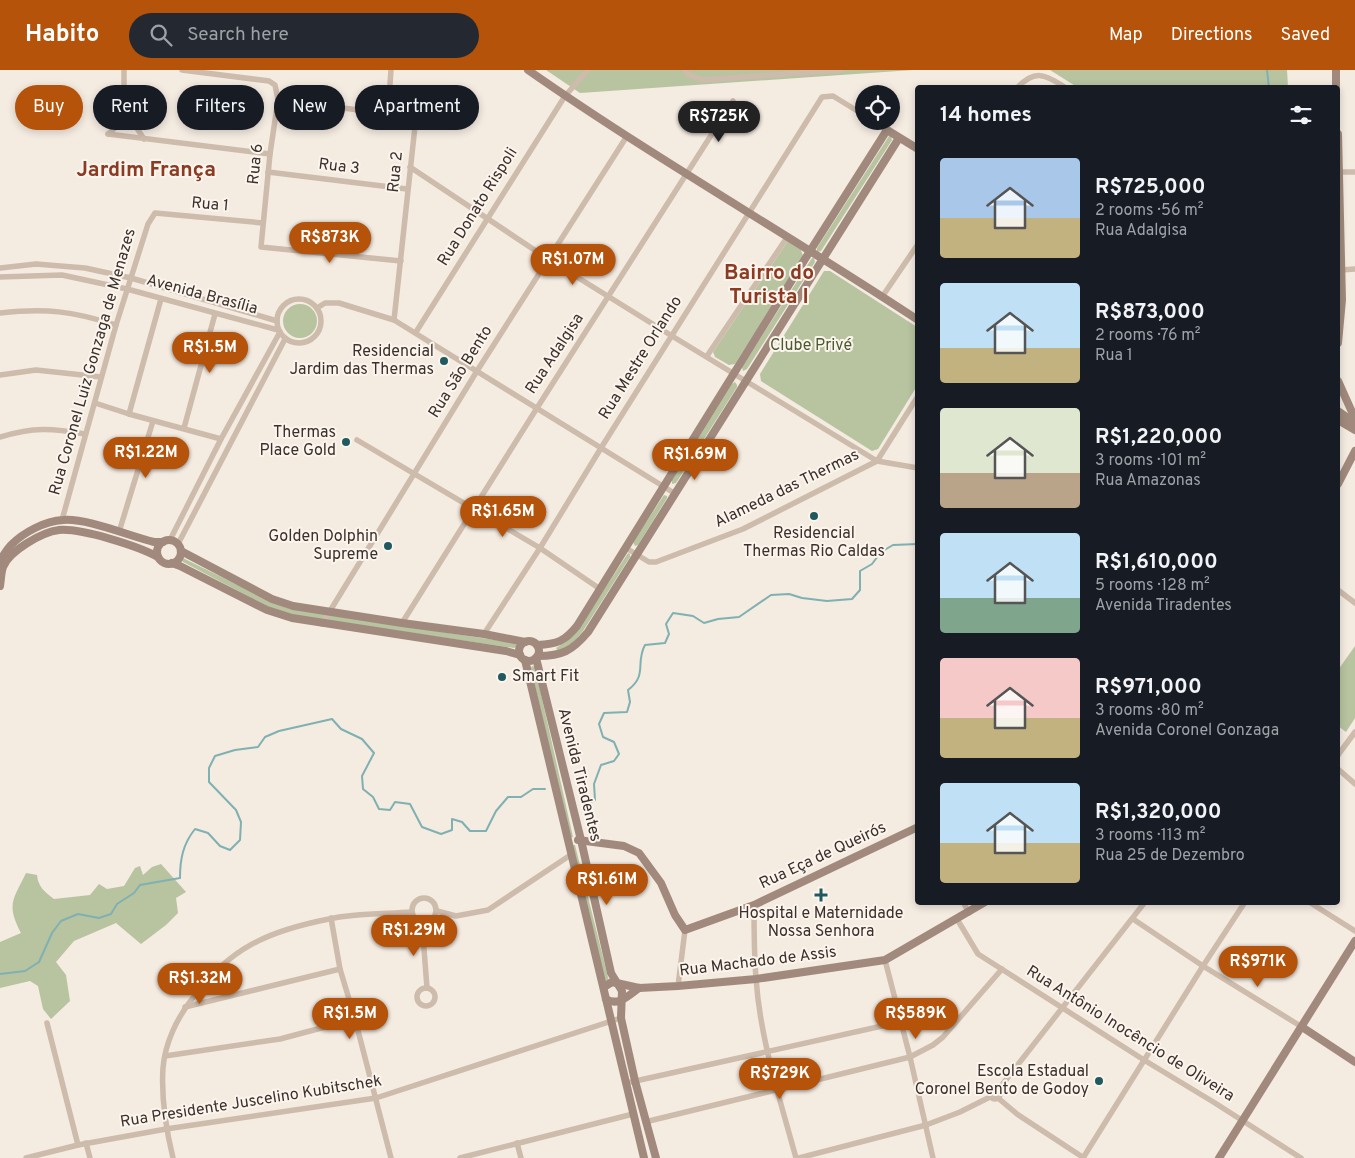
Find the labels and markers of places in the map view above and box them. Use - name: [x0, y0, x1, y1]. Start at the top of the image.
- pin: R$725K: [678, 100, 760, 143]
- pin: R$873K: [289, 222, 371, 264]
- pin: R$1.07M: [527, 244, 619, 286]
- pin: R$1.5M: [169, 332, 251, 374]
- place label: Residencial Jardim das Thermas: [289, 342, 434, 380]
- marker: Residencial Jardim das Thermas: [438, 355, 450, 367]
- place label: Thermas Place Gold: [259, 423, 336, 461]
- pin: R$1.22M: [100, 436, 192, 479]
- marker: Thermas Place Gold: [340, 436, 352, 448]
- pin: R$1.69M: [649, 438, 741, 481]
- pin: R$1.65M: [457, 496, 549, 538]
- marker: Residencial Thermas Rio Caldas: [808, 510, 820, 522]
- place label: Residencial Thermas Rio Caldas: [743, 524, 885, 562]
- place label: Golden Dolphin Supreme: [268, 527, 378, 565]
- marker: Golden Dolphin Supreme: [382, 540, 394, 552]
- place label: Smart Fit: [512, 667, 579, 687]
- marker: Smart Fit: [496, 671, 508, 683]
- pin: R$1.61M: [561, 864, 653, 906]
- marker: Hospital e Maternidade Nossa Senhora: [814, 888, 828, 902]
- place label: Hospital e Maternidade Nossa Senhora: [739, 904, 903, 942]
- pin: R$1.29M: [368, 914, 460, 957]
- pin: R$971K: [1217, 946, 1299, 988]
- pin: R$1.32M: [154, 962, 246, 1005]
- pin: R$1.5M: [309, 998, 391, 1040]
- pin: R$589K: [875, 998, 957, 1040]
- pin: R$729K: [739, 1058, 821, 1100]
- place label: Escola Estadual Coronel Bento de Godoy: [915, 1062, 1089, 1100]
- marker: Escola Estadual Coronel Bento de Godoy: [1093, 1075, 1105, 1087]

